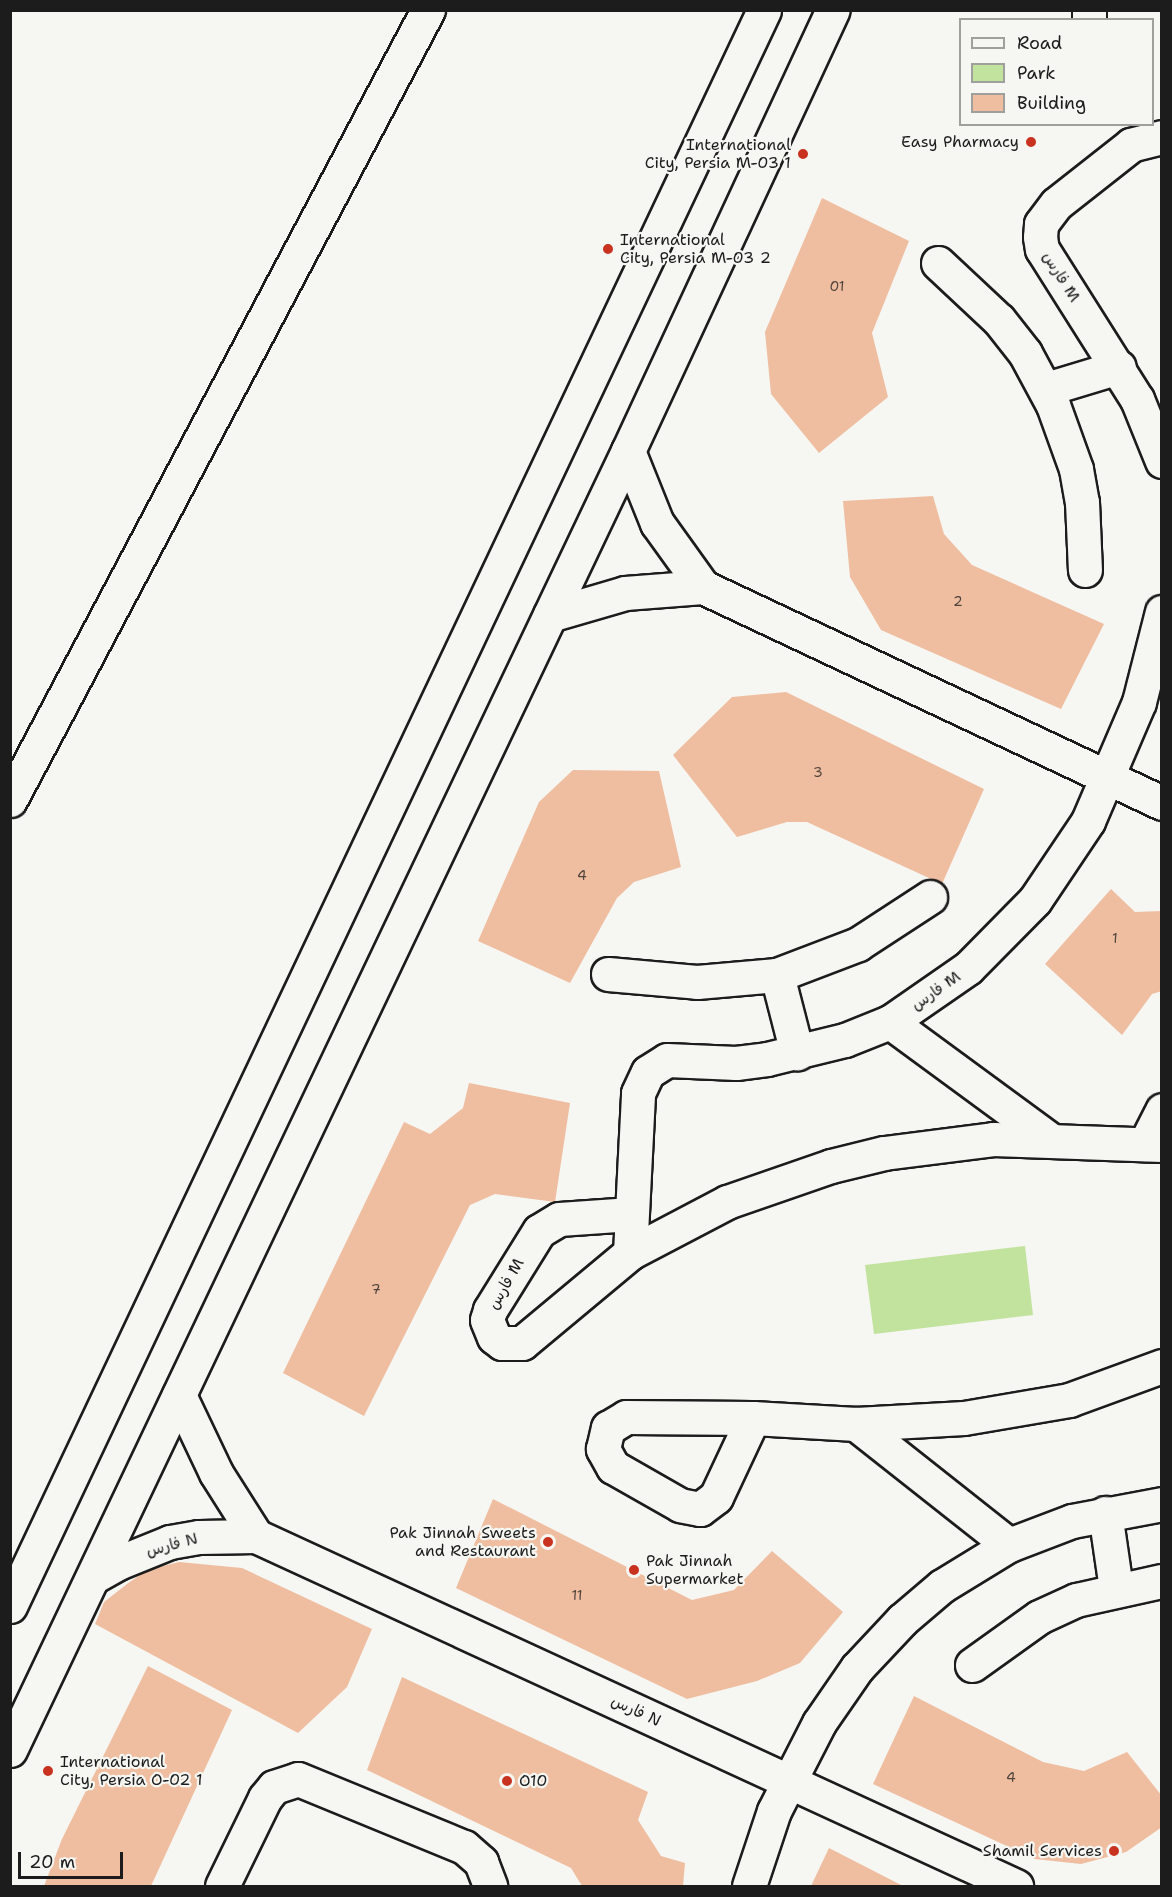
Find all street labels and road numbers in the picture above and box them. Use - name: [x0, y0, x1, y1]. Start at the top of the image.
- street label: فارس M: [1038, 248, 1084, 306]
- street label: فارس M: [908, 967, 964, 1015]
- street label: فارس M: [484, 1255, 528, 1313]
- street label: فارس N: [144, 1529, 200, 1561]
- street label: فارس N: [608, 1691, 664, 1731]

